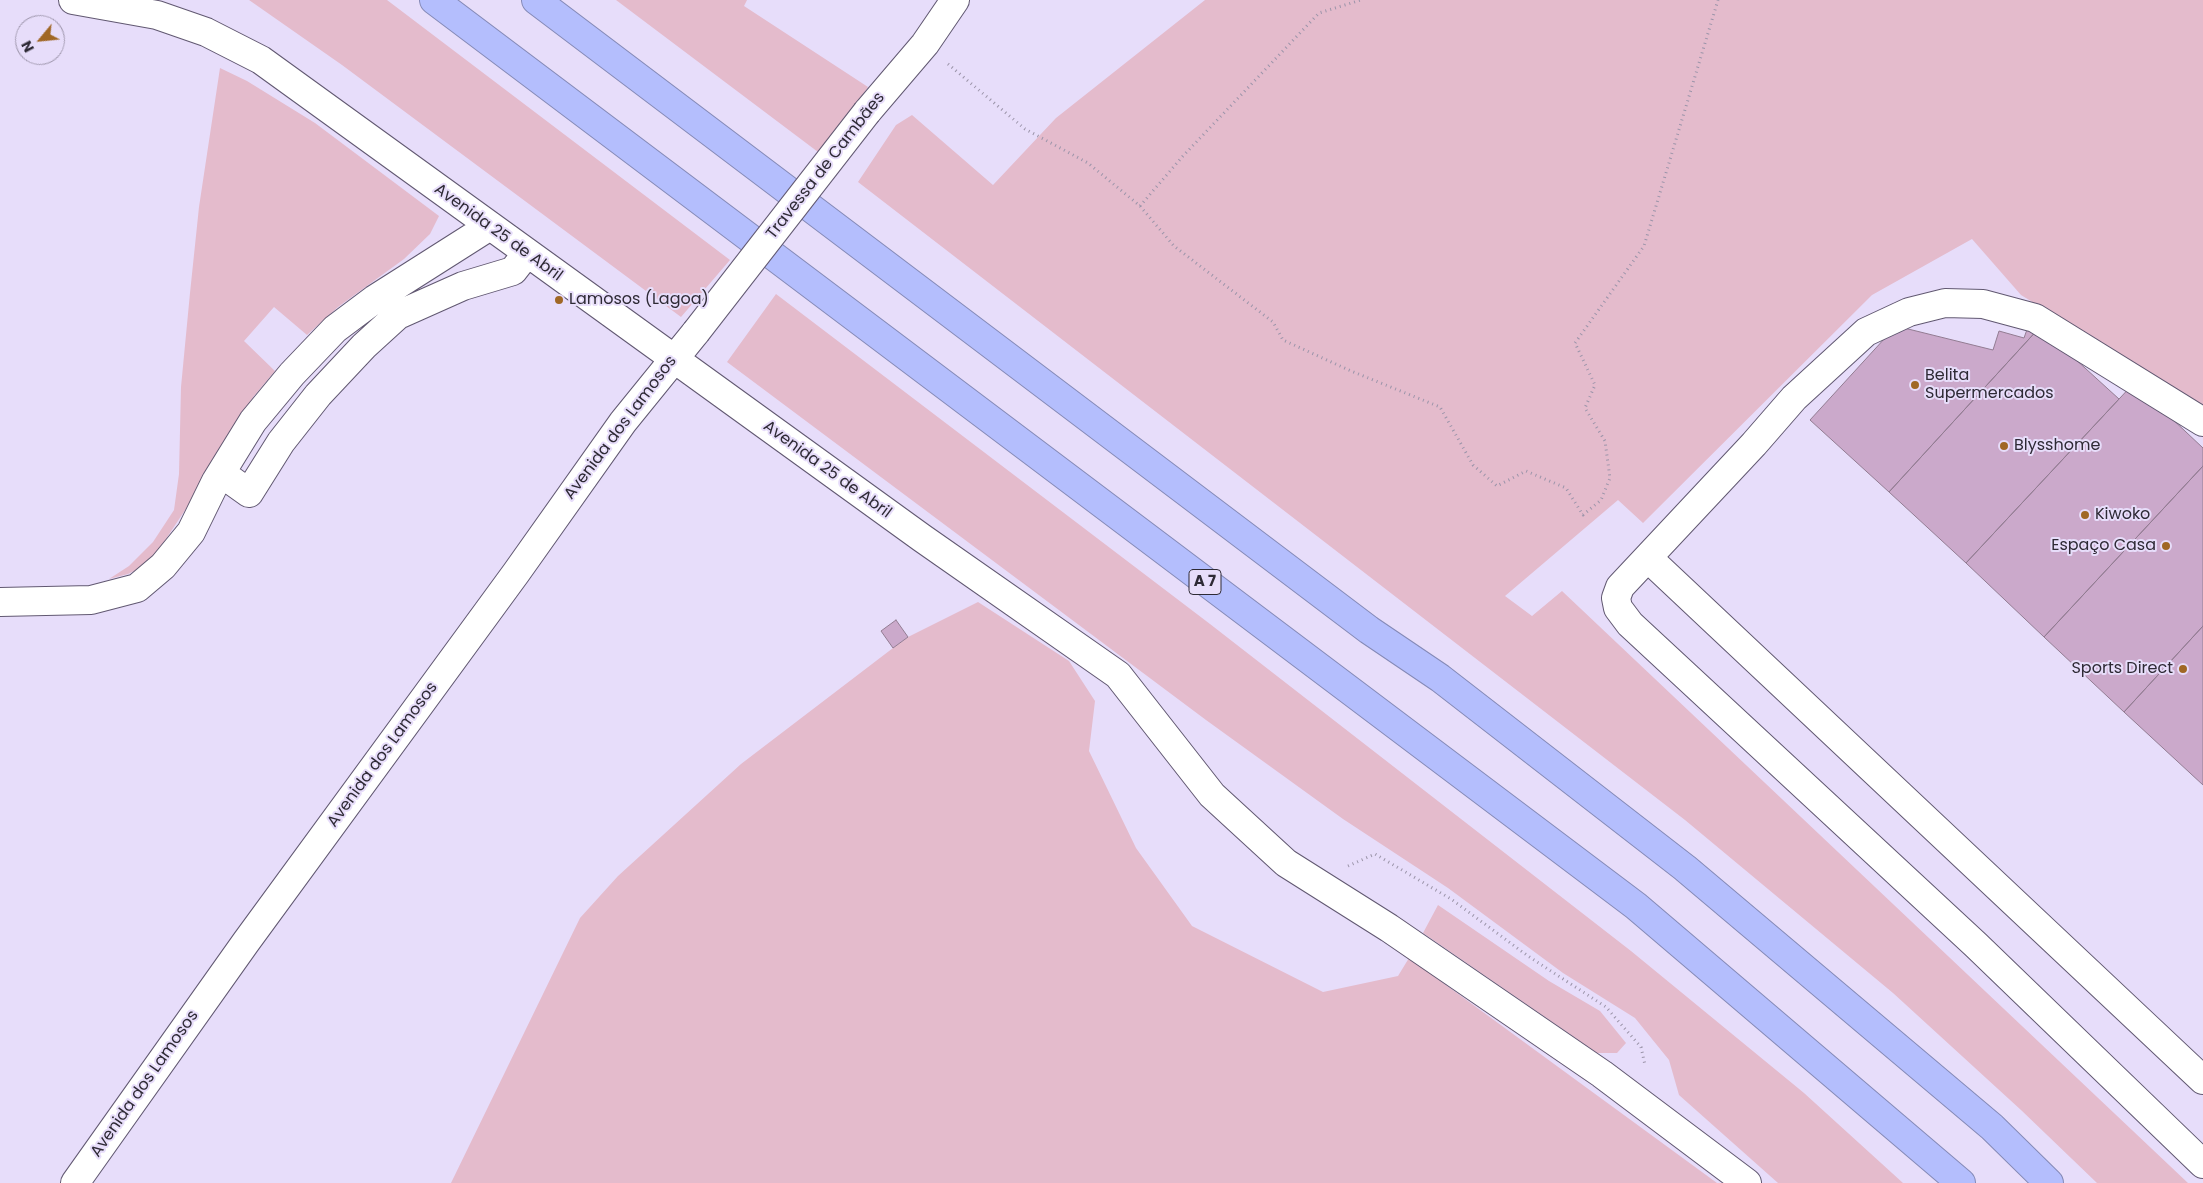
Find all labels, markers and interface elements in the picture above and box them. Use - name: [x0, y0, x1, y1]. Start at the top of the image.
- north arrow: [15, 15, 65, 65]
- text: N: [16, 37, 39, 56]
- street label: Travessa de Cambães: [763, 89, 889, 243]
- street label: Avenida 25 de Abril: [430, 180, 566, 286]
- place label: Lamosos (Lagoa): [569, 290, 709, 310]
- marker: Lamosos (Lagoa): [553, 294, 565, 306]
- street label: Avenida dos Lamosos: [561, 352, 681, 504]
- place label: Belita Supermercados: [1925, 366, 2054, 404]
- marker: Belita Supermercados: [1909, 379, 1921, 391]
- street label: Avenida 25 de Abril: [759, 417, 895, 523]
- place label: Blysshome: [2014, 436, 2100, 456]
- marker: Blysshome: [1998, 440, 2010, 452]
- place label: Kiwoko: [2095, 505, 2150, 525]
- marker: Kiwoko: [2079, 509, 2091, 521]
- place label: Espaço Casa: [2051, 536, 2156, 556]
- marker: Espaço Casa: [2160, 540, 2172, 552]
- road number: A 7: [1189, 570, 1221, 594]
- place label: Sports Direct: [2071, 659, 2173, 679]
- marker: Sports Direct: [2177, 663, 2189, 675]
- street label: Avenida dos Lamosos: [324, 679, 442, 831]
- street label: Avenida dos Lamosos: [87, 1007, 203, 1161]

